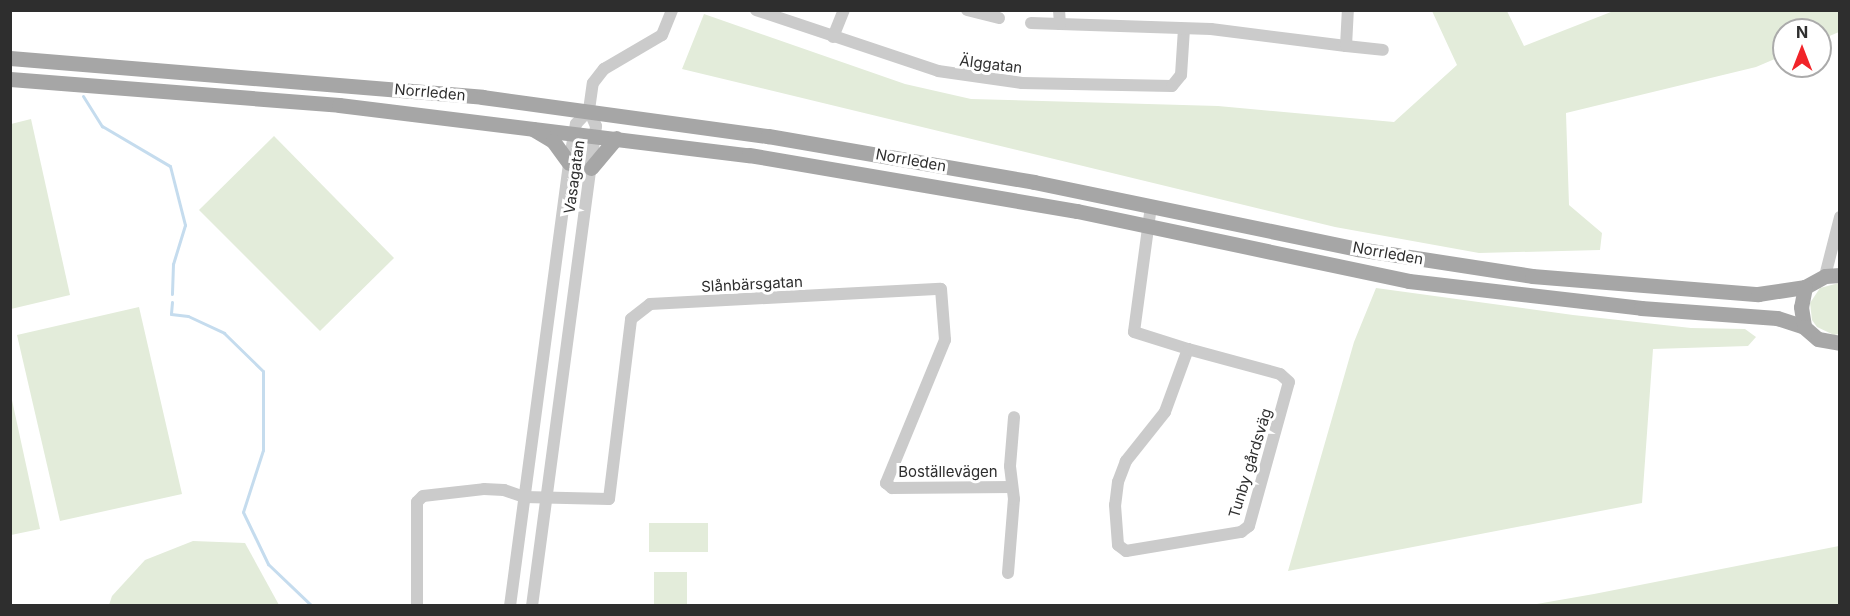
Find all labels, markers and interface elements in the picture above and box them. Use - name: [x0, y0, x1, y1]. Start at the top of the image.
- north arrow: [1772, 18, 1832, 78]
- text: N: [1796, 22, 1808, 42]
- street label: Älggatan: [959, 51, 1023, 77]
- street label: Norrleden: [394, 80, 466, 104]
- street label: Vasagatan: [560, 139, 588, 215]
- street label: Norrleden: [874, 145, 948, 175]
- street label: Norrleden: [1351, 238, 1425, 268]
- street label: Slånbärsgatan: [701, 272, 803, 296]
- street label: Tunby gårdsväg: [1225, 406, 1275, 520]
- street label: Boställevägen: [898, 463, 998, 481]

